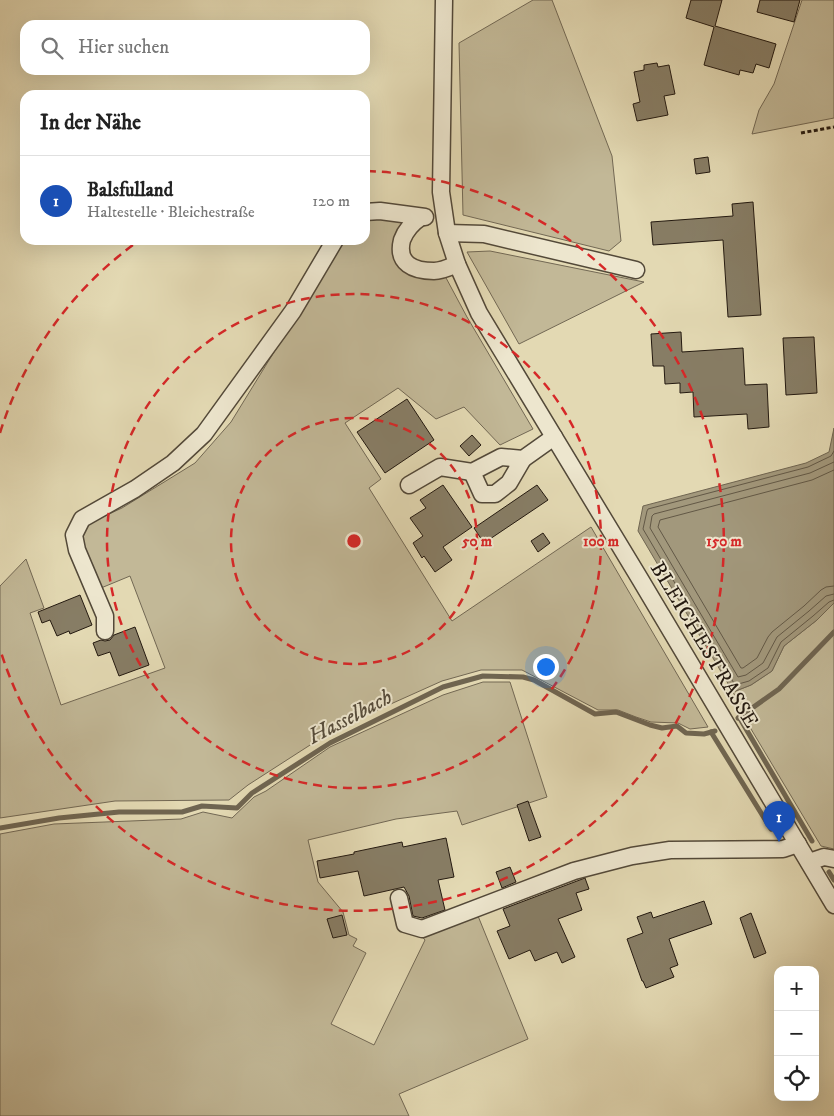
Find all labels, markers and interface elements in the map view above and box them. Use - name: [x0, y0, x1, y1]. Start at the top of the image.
- search box: [20, 20, 370, 75]
- icon: search: [38, 34, 66, 62]
- text: Hier suchen: [78, 36, 169, 59]
- text: In der Nähe: [40, 110, 141, 136]
- text: Balsfulland: [87, 179, 173, 202]
- text: 1: [53, 191, 59, 211]
- text: 120 m: [312, 191, 350, 211]
- text: Haltestelle · Bleichestraße: [87, 202, 255, 222]
- centre of rings: [345, 532, 363, 550]
- text: 50 m: [461, 532, 493, 551]
- text: 100 m: [583, 532, 620, 551]
- text: 150 m: [706, 532, 742, 551]
- street label: BLEICHESTRASSE: [644, 557, 764, 733]
- your location: [533, 654, 559, 680]
- water label: Hasselbach: [302, 683, 397, 751]
- pin: 1: [763, 801, 795, 842]
- map controls: [774, 966, 819, 1101]
- button: +: [774, 966, 819, 1011]
- button: −: [774, 1011, 819, 1056]
- button: locate: [774, 1056, 819, 1101]

